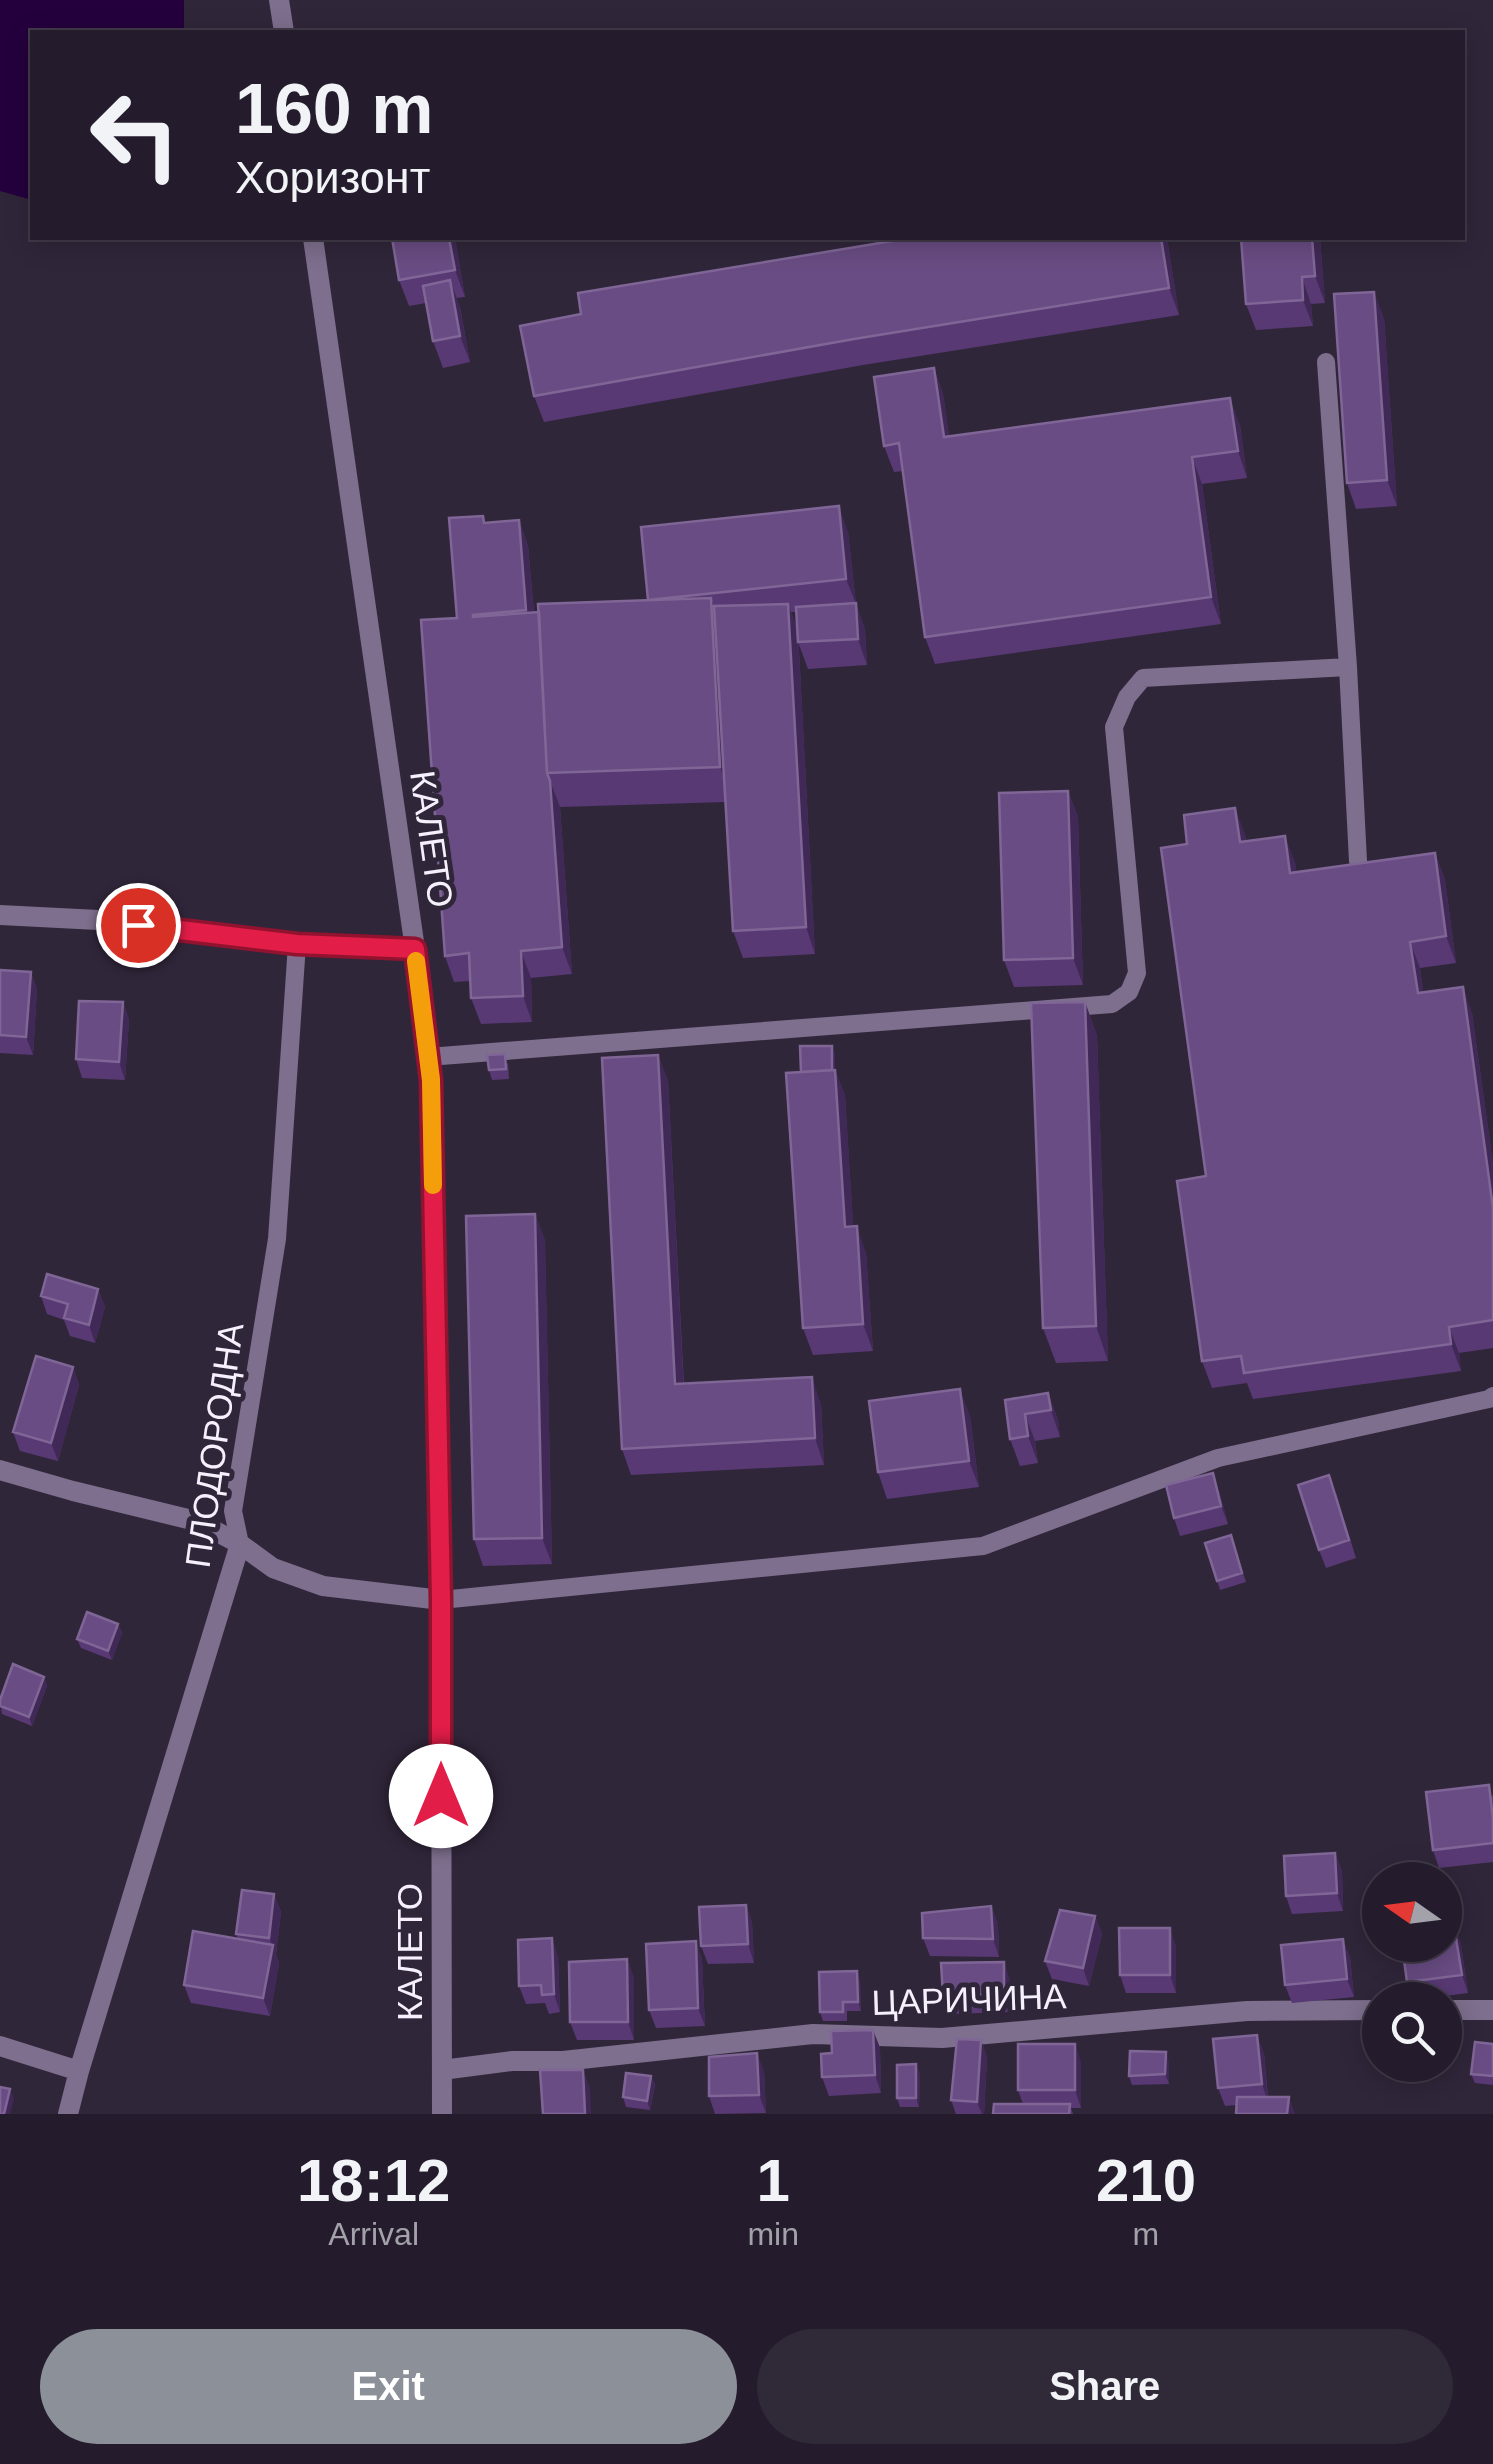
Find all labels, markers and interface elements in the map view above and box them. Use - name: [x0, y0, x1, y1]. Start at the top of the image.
- icon: left: [70, 70, 200, 200]
- text: 160 m: [235, 70, 433, 148]
- text: Хоризонт: [235, 152, 430, 203]
- street label: КАЛЕТО: [403, 768, 461, 910]
- pin: [96, 883, 181, 968]
- icon: arrive: [111, 898, 166, 953]
- street label: ПЛОДОРОДНА: [178, 1319, 251, 1570]
- position arrow: [389, 1744, 493, 1848]
- north arrow: [1362, 1862, 1462, 1962]
- map controls: [1362, 1862, 1462, 2082]
- street label: КАЛЕТО: [390, 1883, 429, 2021]
- street label: ЦАРИЧИНА: [871, 1976, 1068, 2022]
- button: search: [1362, 1982, 1462, 2082]
- text: 18:12: [297, 2147, 450, 2214]
- text: 1: [756, 2147, 790, 2214]
- text: 210: [1096, 2147, 1196, 2214]
- text: Arrival: [328, 2216, 419, 2252]
- text: min: [747, 2216, 799, 2252]
- text: m: [1133, 2216, 1159, 2252]
- button: Exit: [40, 2329, 737, 2444]
- button: Share: [757, 2329, 1453, 2444]

